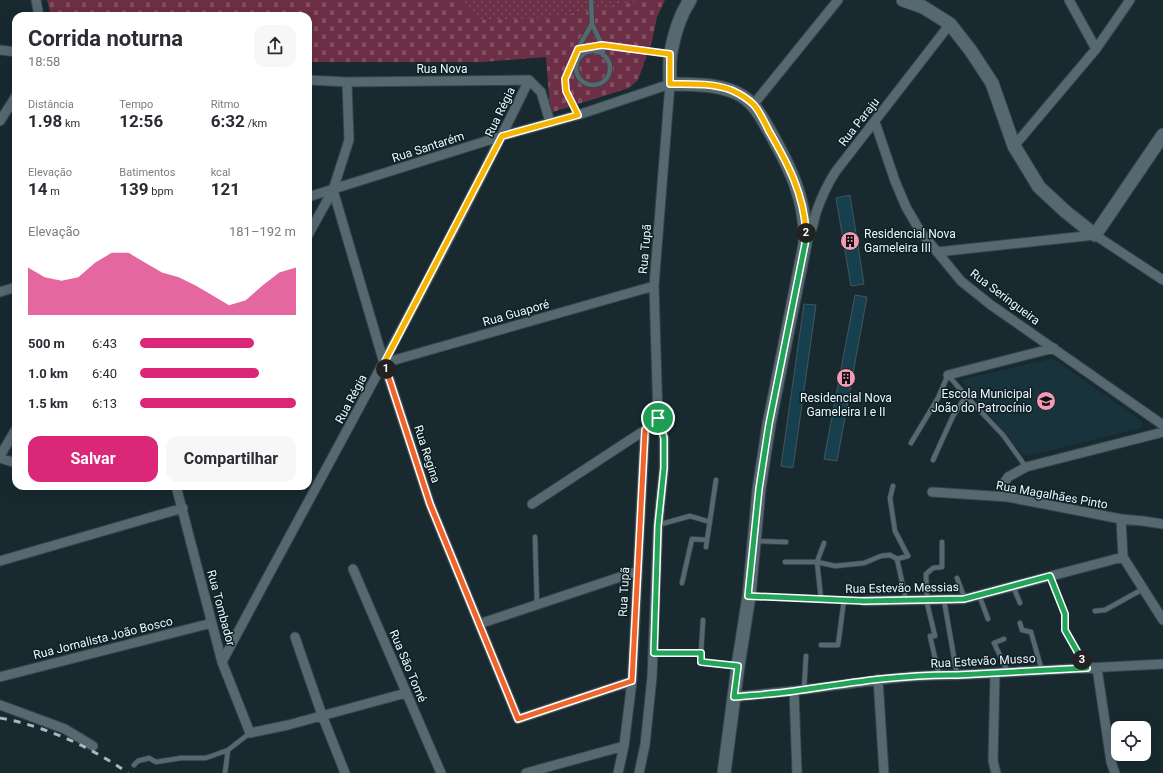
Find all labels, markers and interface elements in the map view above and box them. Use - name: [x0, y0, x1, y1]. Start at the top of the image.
- button: share: [254, 25, 296, 67]
- text: Corrida noturna: [28, 26, 183, 51]
- text: 18:58: [28, 54, 60, 69]
- street label: Rua Nova: [416, 62, 468, 76]
- street label: Rua Régia: [482, 85, 518, 139]
- street label: Rua Paraju: [836, 95, 882, 149]
- text: Distância: [28, 98, 74, 111]
- text: Tempo: [119, 98, 153, 111]
- text: Ritmo: [211, 98, 240, 111]
- text: 1.98: [28, 111, 62, 131]
- text: 12:56: [119, 111, 163, 131]
- text: 6:32: [211, 111, 245, 131]
- text: km: [62, 117, 80, 130]
- text: /km: [245, 117, 267, 130]
- street label: Rua Santarém: [390, 129, 466, 165]
- text: Elevação: [28, 166, 72, 179]
- text: Batimentos: [119, 166, 175, 179]
- text: kcal: [211, 166, 231, 179]
- text: 14: [28, 179, 48, 199]
- text: 139: [119, 179, 149, 199]
- text: 121: [211, 179, 240, 199]
- text: m: [48, 185, 60, 198]
- text: bpm: [149, 185, 173, 198]
- pin: 2: [796, 223, 816, 243]
- text: Elevação: [28, 224, 80, 239]
- text: 181–192 m: [229, 224, 296, 239]
- street label: Rua Tupã: [636, 224, 654, 274]
- text: 2: [803, 226, 809, 239]
- place label: Residencial Nova Gameleira III: [864, 227, 956, 255]
- building icon: Residencial Nova Gameleira III: [839, 230, 861, 252]
- street label: Rua Seringueira: [967, 266, 1043, 328]
- street label: Rua Guaporé: [481, 297, 551, 329]
- text: 500 m: [28, 336, 65, 351]
- text: 6:43: [92, 336, 117, 351]
- pin: 1: [376, 359, 396, 379]
- text: 1: [383, 362, 389, 375]
- text: 1.0 km: [28, 366, 68, 381]
- text: 6:40: [92, 366, 117, 381]
- building icon: Residencial Nova Gameleira I e II: [835, 367, 857, 389]
- street label: Rua Régia: [332, 372, 370, 426]
- place label: Escola Municipal João do Patrocínio: [931, 387, 1032, 415]
- school or university icon: Escola Municipal João do Patrocínio: [1035, 390, 1057, 412]
- place label: Residencial Nova Gameleira I e II: [800, 391, 892, 419]
- text: 1.5 km: [28, 396, 68, 411]
- text: 6:13: [92, 396, 117, 411]
- pin: [641, 401, 675, 435]
- icon: arrive: [647, 407, 669, 429]
- street label: Rua Regina: [411, 423, 443, 485]
- button: Salvar: [28, 436, 158, 482]
- button: Compartilhar: [166, 436, 296, 482]
- street label: Rua Magalhães Pinto: [995, 478, 1109, 512]
- street label: Rua Tupã: [616, 567, 632, 617]
- street label: Rua Tombador: [204, 568, 238, 648]
- street label: Rua Estevão Messias: [845, 580, 959, 596]
- street label: Rua Jornalista João Bosco: [32, 614, 174, 662]
- street label: Rua São Tomé: [387, 628, 429, 704]
- pin: 3: [1072, 650, 1092, 670]
- street label: Rua Estevão Musso: [930, 651, 1036, 671]
- text: 3: [1079, 653, 1085, 666]
- map controls: [1111, 721, 1151, 761]
- button: locate: [1111, 721, 1151, 761]

